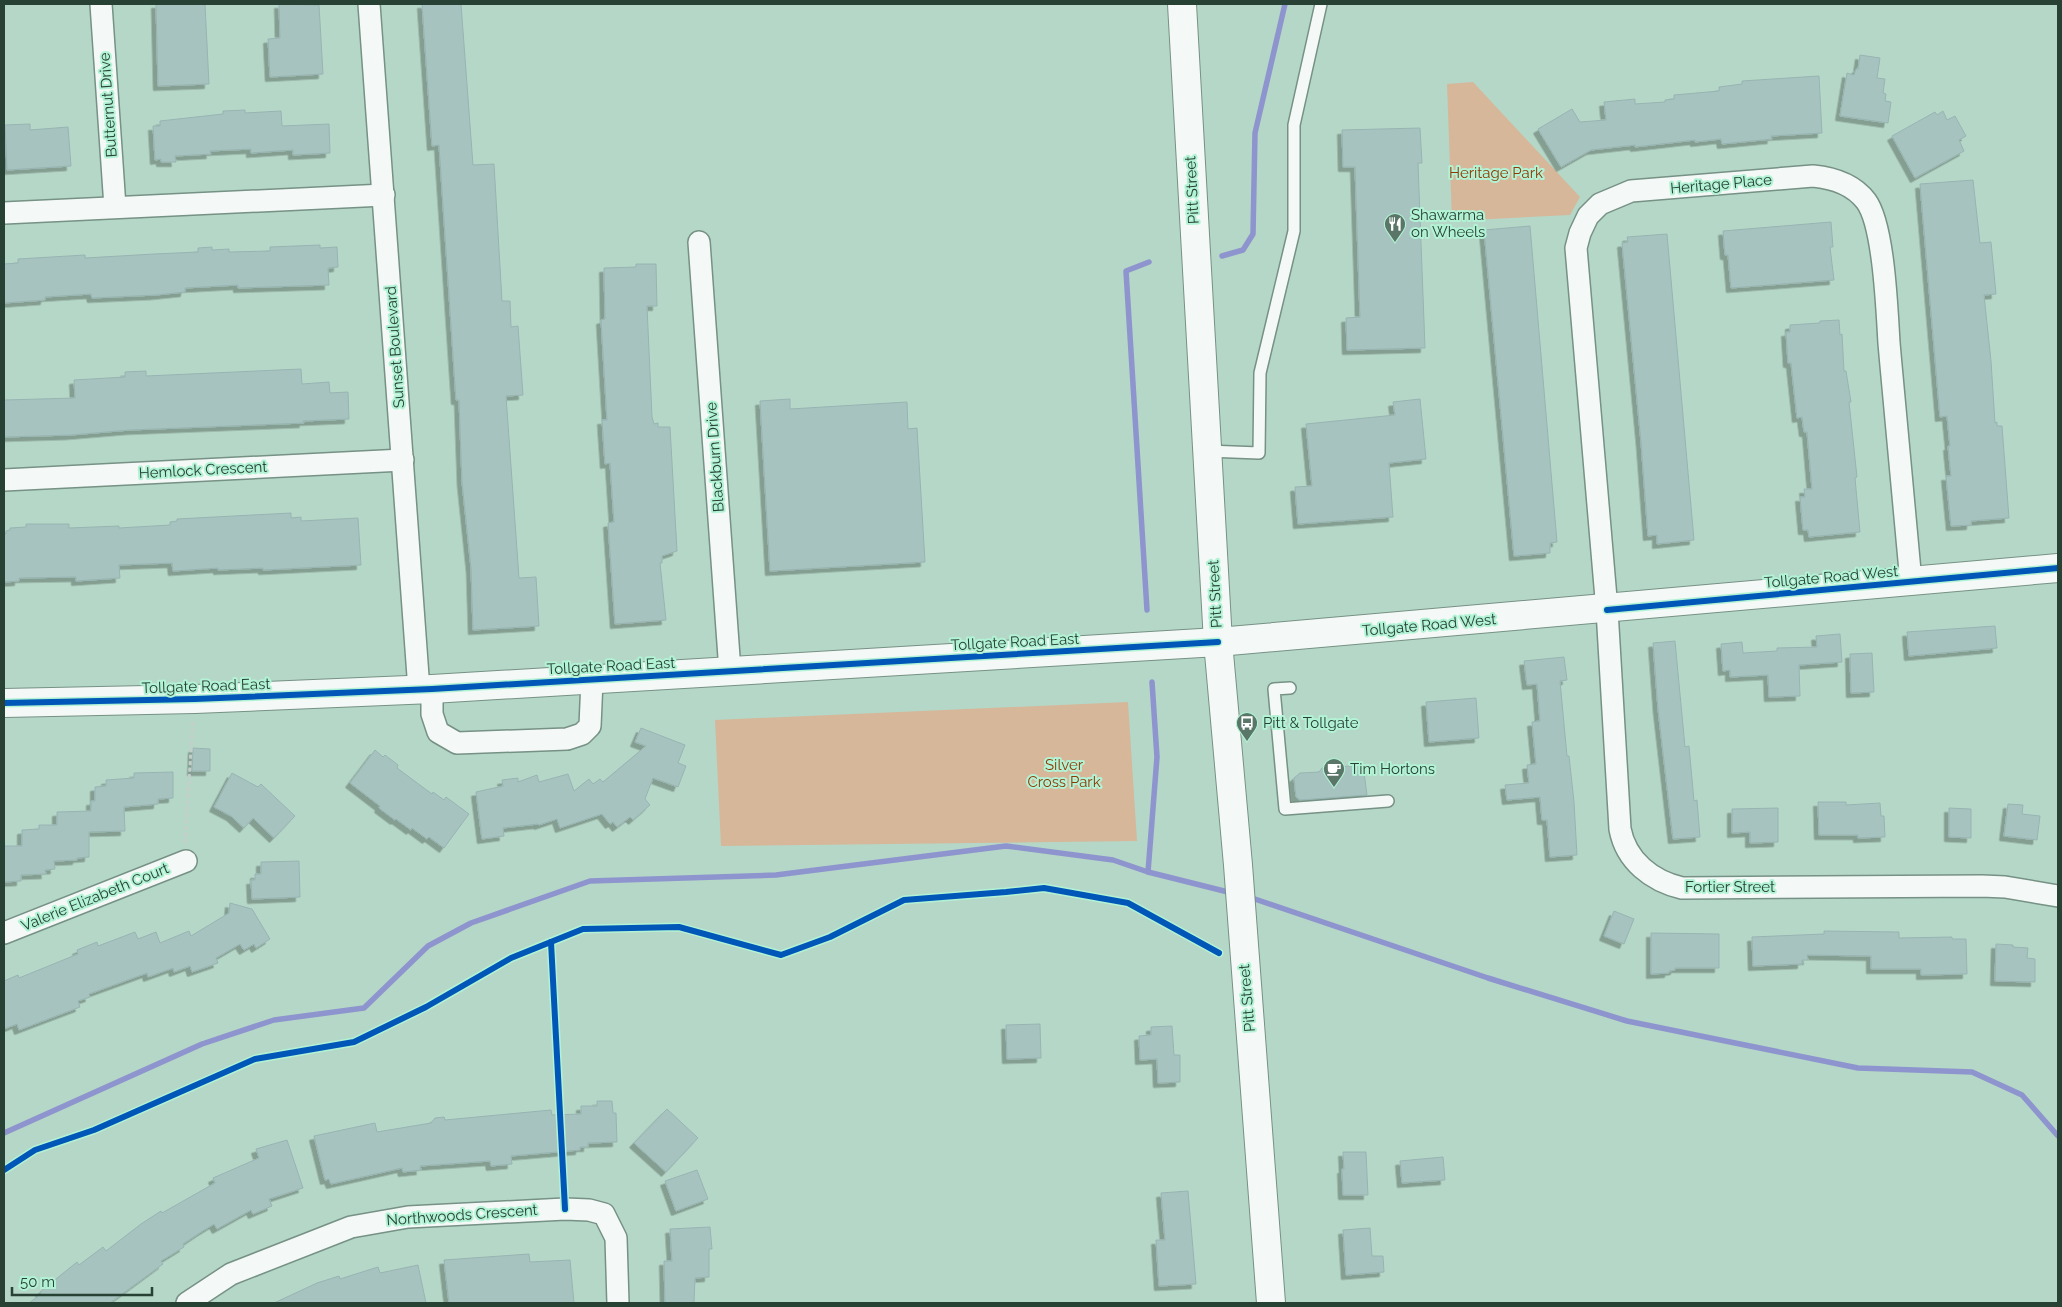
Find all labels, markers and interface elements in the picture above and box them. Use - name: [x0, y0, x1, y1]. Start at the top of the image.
- street label: Butternut Drive: [95, 52, 121, 158]
- street label: Pitt Street: [1181, 156, 1203, 224]
- park label: Heritage Park: [1449, 164, 1543, 182]
- street label: Heritage Place: [1669, 171, 1773, 197]
- place label: Shawarma on Wheels: [1411, 206, 1485, 241]
- restaurant icon: Shawarma on Wheels: [1383, 212, 1407, 243]
- street label: Sunset Boulevard: [382, 285, 408, 409]
- street label: Blackburn Drive: [702, 401, 728, 513]
- street label: Hemlock Crescent: [138, 458, 268, 482]
- street label: Pitt Street: [1204, 560, 1226, 628]
- street label: Tollgate Road West: [1763, 562, 1899, 592]
- street label: Tollgate Road West: [1361, 610, 1497, 640]
- street label: Tollgate Road East: [950, 630, 1080, 654]
- street label: Tollgate Road East: [546, 654, 676, 678]
- street label: Tollgate Road East: [141, 675, 271, 697]
- bus stop icon: Pitt & Tollgate: [1235, 711, 1259, 742]
- place label: Pitt & Tollgate: [1263, 714, 1359, 732]
- park label: Silver Cross Park: [1027, 756, 1101, 791]
- cafe icon: Tim Hortons: [1322, 757, 1346, 788]
- place label: Tim Hortons: [1350, 760, 1435, 778]
- street label: Valerie Elizabeth Court: [19, 859, 171, 935]
- street label: Fortier Street: [1685, 878, 1775, 896]
- street label: Pitt Street: [1235, 963, 1259, 1033]
- street label: Northwoods Crescent: [386, 1201, 538, 1229]
- scale bar: [12, 1264, 152, 1296]
- text: 50 m: [20, 1273, 55, 1291]

